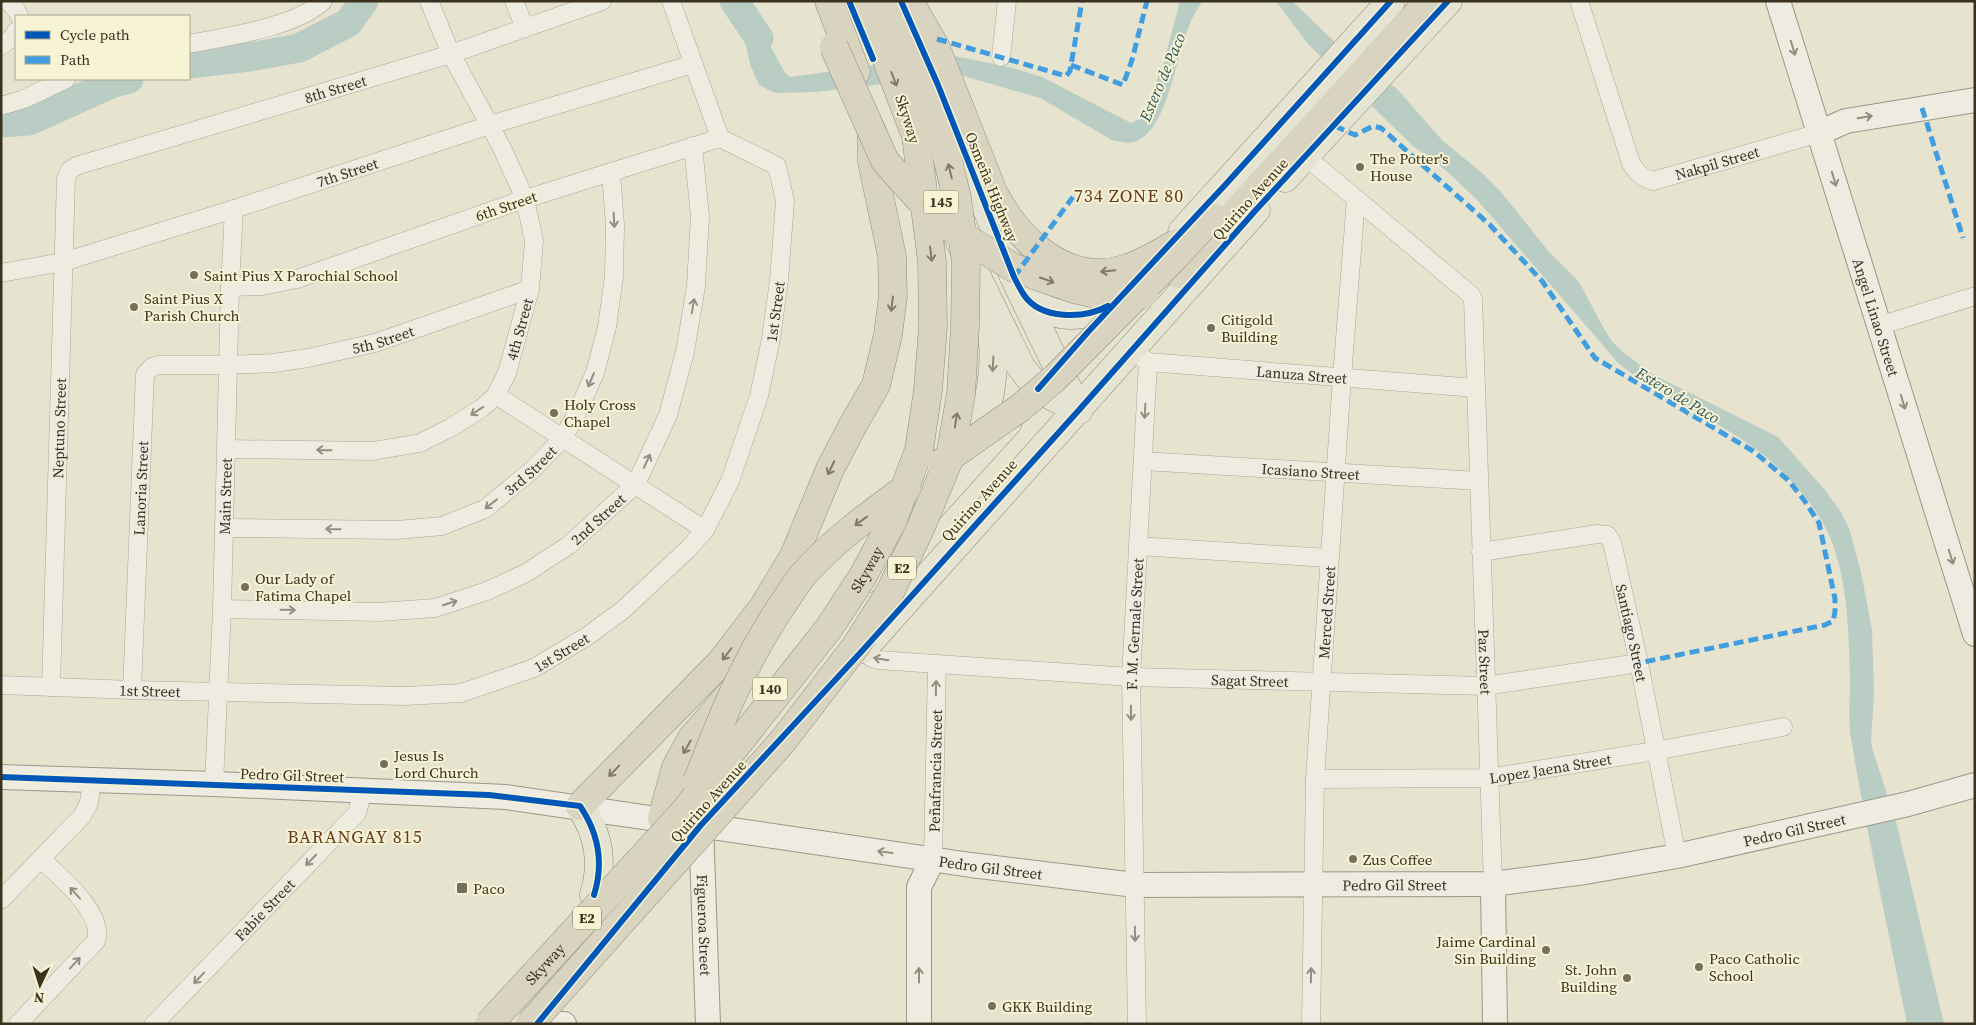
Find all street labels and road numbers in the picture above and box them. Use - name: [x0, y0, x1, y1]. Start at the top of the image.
- street label: 8th Street: [302, 69, 369, 108]
- street label: Skyway: [890, 92, 926, 146]
- street label: Osmeña Highway: [960, 129, 1024, 246]
- street label: Nakpil Street: [1672, 140, 1762, 185]
- street label: 7th Street: [314, 152, 381, 192]
- street label: Quirino Avenue: [1207, 153, 1293, 245]
- street label: 6th Street: [472, 186, 540, 226]
- road number: 145: [924, 190, 958, 213]
- street label: Angel Linao Street: [1848, 255, 1905, 379]
- street label: 1st Street: [760, 280, 789, 343]
- street label: 4th Street: [500, 296, 538, 363]
- street label: 5th Street: [350, 320, 417, 358]
- street label: Lanuza Street: [1255, 360, 1348, 388]
- street label: Neptuno Street: [47, 378, 71, 479]
- street label: Lanoria Street: [128, 440, 153, 536]
- street label: 3rd Street: [499, 441, 561, 500]
- street label: Quirino Avenue: [936, 454, 1022, 546]
- street label: Main Street: [213, 457, 236, 535]
- street label: Icasiano Street: [1261, 458, 1361, 484]
- street label: 2nd Street: [566, 488, 630, 549]
- street label: Skyway: [845, 542, 888, 596]
- road number: E2: [888, 556, 916, 580]
- street label: F. M. Gernale Street: [1120, 557, 1148, 690]
- street label: Merced Street: [1313, 565, 1340, 659]
- street label: Santiago Street: [1611, 582, 1653, 683]
- street label: 1st Street: [529, 627, 593, 677]
- street label: Paz Street: [1474, 629, 1497, 695]
- street label: Sagat Street: [1211, 669, 1289, 692]
- road number: 140: [752, 678, 788, 701]
- street label: 1st Street: [119, 679, 181, 702]
- street label: Peñafrancia Street: [923, 709, 947, 833]
- street label: Lopez Jaena Street: [1488, 748, 1613, 788]
- street label: Quirino Avenue: [665, 755, 751, 847]
- street label: Pedro Gil Street: [240, 763, 344, 787]
- street label: Pedro Gil Street: [1741, 808, 1848, 851]
- street label: Pedro Gil Street: [937, 850, 1044, 884]
- street label: Fabie Street: [229, 874, 299, 945]
- street label: Figueroa Street: [692, 874, 717, 976]
- street label: Pedro Gil Street: [1342, 874, 1447, 895]
- road number: E2: [573, 906, 601, 930]
- street label: Skyway: [520, 938, 569, 989]

